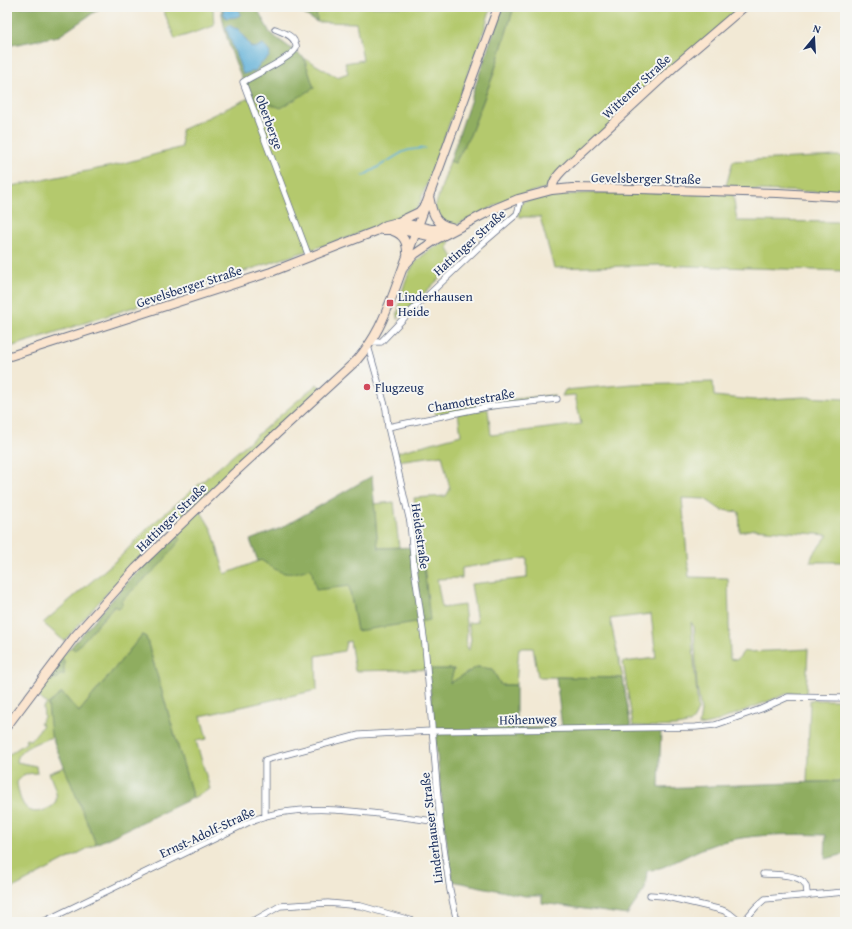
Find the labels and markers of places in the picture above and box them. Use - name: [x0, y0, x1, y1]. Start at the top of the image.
- place label: Linderhausen Heide: [398, 287, 473, 321]
- marker: Linderhausen Heide: [385, 298, 395, 308]
- place label: Flugzeug: [375, 378, 424, 397]
- marker: Flugzeug: [362, 382, 372, 392]

